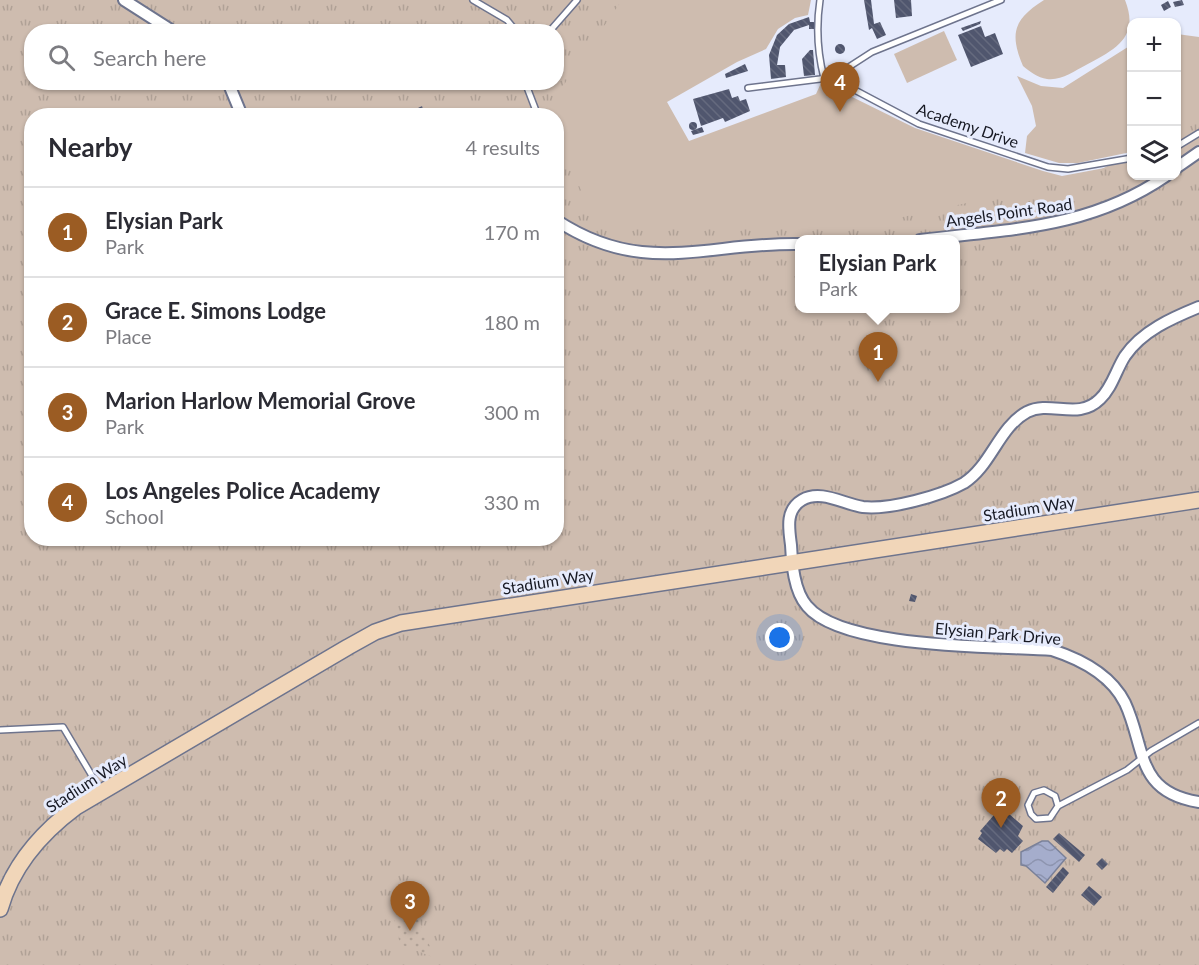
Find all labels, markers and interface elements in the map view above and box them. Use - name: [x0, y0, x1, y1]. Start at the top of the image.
- map controls: [1127, 18, 1181, 180]
- button: +: [1127, 18, 1181, 72]
- search box: [24, 24, 564, 90]
- icon: search: [45, 41, 78, 74]
- text: Search here: [93, 44, 206, 71]
- pin: 4: [820, 63, 860, 112]
- button: −: [1127, 72, 1181, 126]
- street label: Academy Drive: [914, 99, 1022, 151]
- button: layers: [1127, 126, 1181, 180]
- text: Nearby: [48, 131, 133, 163]
- text: 4 results: [465, 135, 540, 159]
- street label: Angels Point Road: [945, 194, 1073, 230]
- text: Elysian Park: [105, 207, 223, 234]
- text: 1: [62, 220, 73, 244]
- text: 170 m: [484, 220, 540, 244]
- text: Park: [105, 234, 144, 258]
- popup: [795, 235, 960, 313]
- text: Elysian Park: [818, 249, 937, 276]
- text: Park: [818, 276, 858, 300]
- text: Grace E. Simons Lodge: [105, 297, 326, 324]
- text: 2: [62, 310, 73, 334]
- text: 180 m: [484, 310, 540, 334]
- text: Place: [105, 324, 152, 348]
- pin: 1: [858, 332, 898, 382]
- text: Marion Harlow Memorial Grove: [105, 387, 415, 414]
- text: 3: [62, 400, 73, 424]
- text: 300 m: [484, 400, 540, 424]
- text: Park: [105, 414, 144, 438]
- text: Los Angeles Police Academy: [105, 477, 380, 504]
- text: 4: [62, 490, 73, 514]
- text: 330 m: [484, 490, 540, 514]
- street label: Stadium Way: [982, 491, 1077, 525]
- text: School: [105, 504, 164, 528]
- street label: Stadium Way: [501, 564, 596, 598]
- street label: Elysian Park Drive: [934, 618, 1062, 648]
- your location: [765, 623, 794, 652]
- street label: Stadium Way: [42, 749, 131, 816]
- pin: 2: [982, 778, 1020, 828]
- pin: 3: [390, 882, 430, 931]

